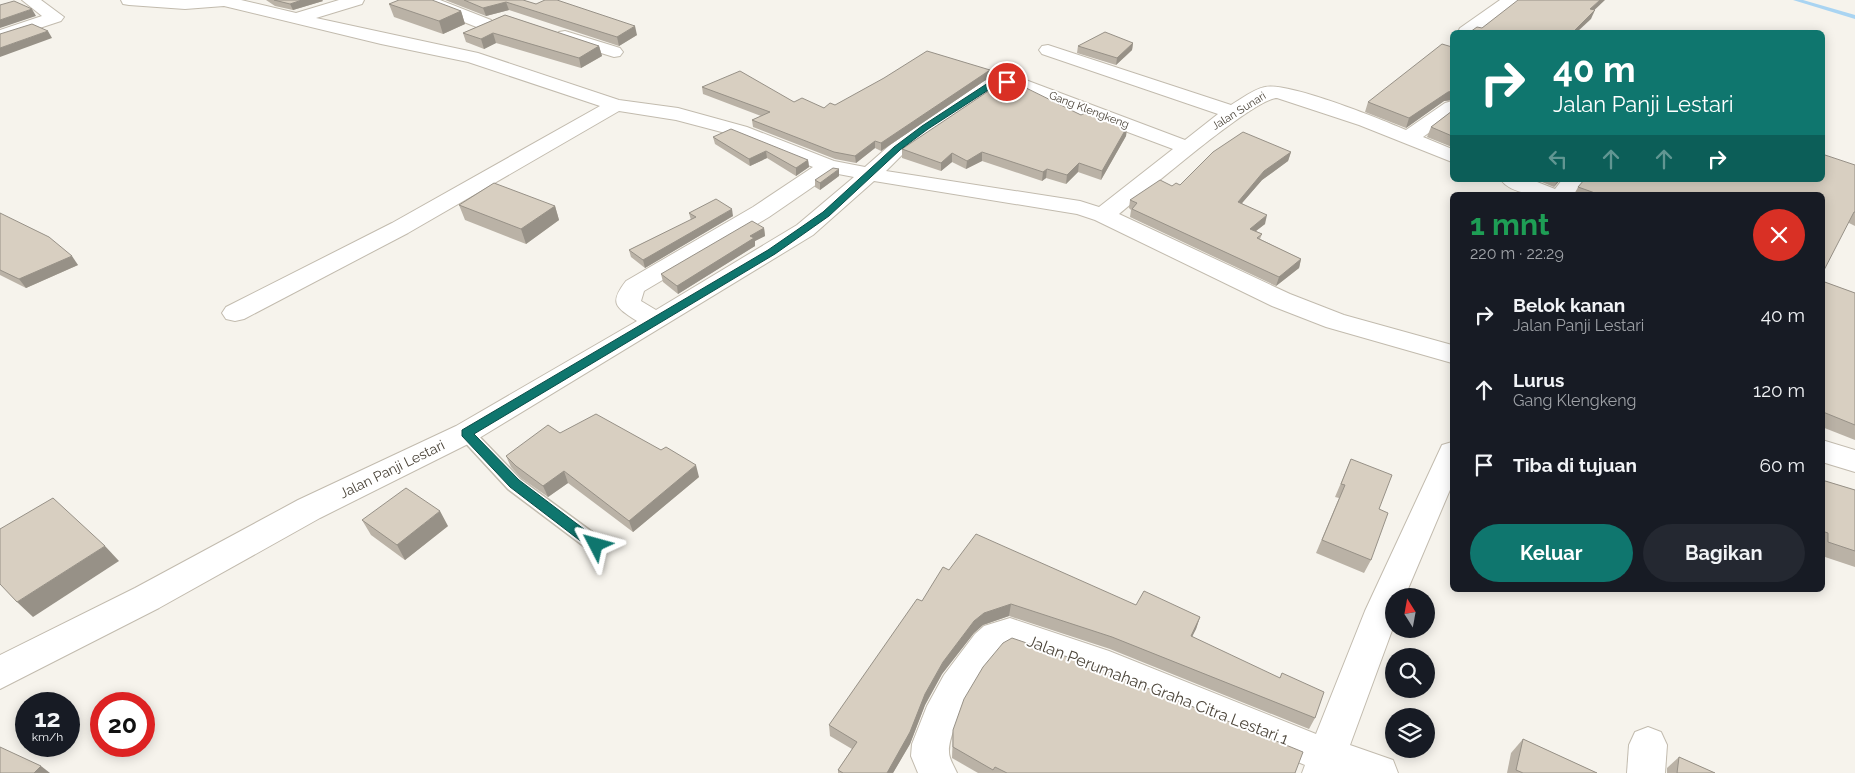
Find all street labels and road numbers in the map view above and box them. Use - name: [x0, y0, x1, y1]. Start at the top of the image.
- street label: Gang Klengkeng: [1047, 89, 1131, 131]
- street label: Jalan Sunari: [1210, 89, 1268, 133]
- street label: Jalan Panji Lestari: [337, 437, 447, 501]
- street label: Jalan Perumahan Graha Citra Lestari 1: [1025, 631, 1292, 749]

